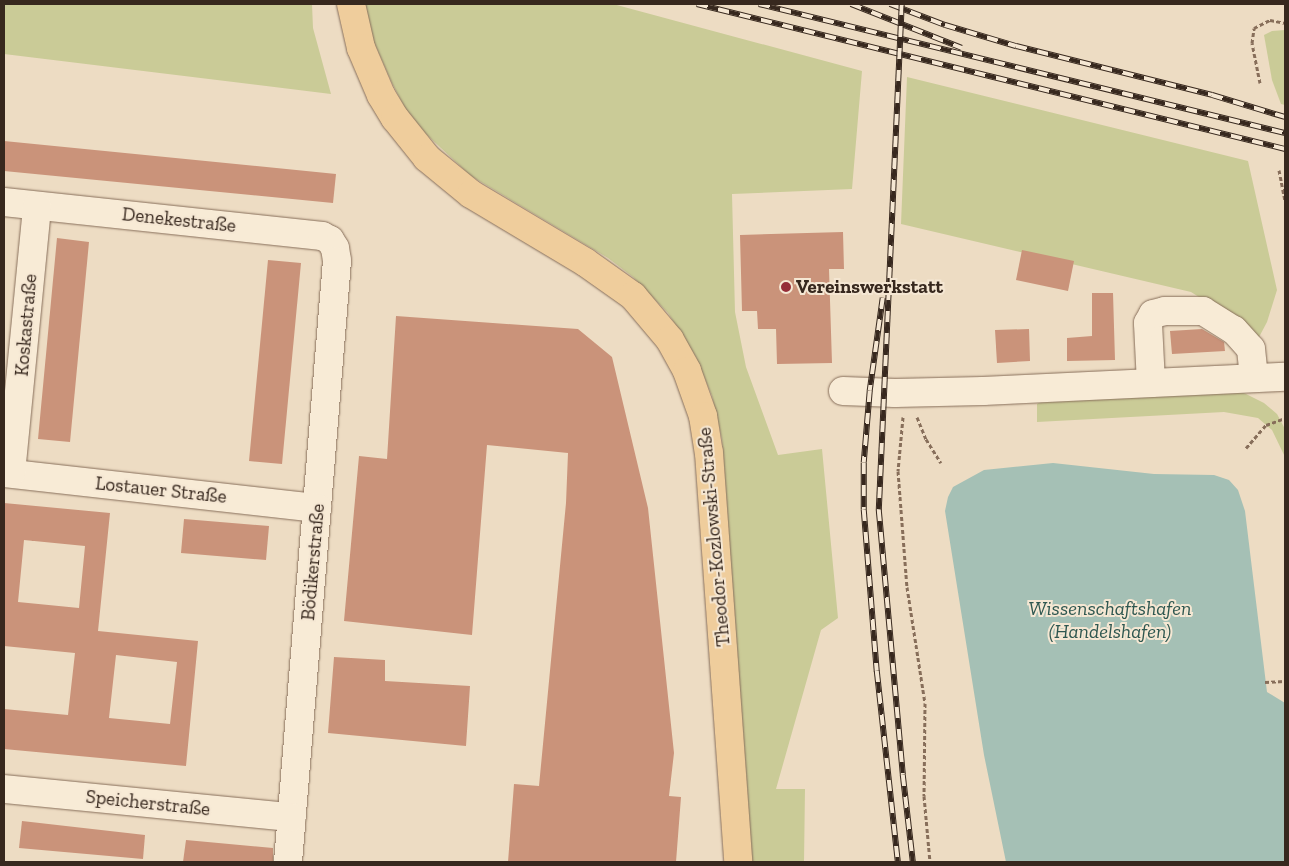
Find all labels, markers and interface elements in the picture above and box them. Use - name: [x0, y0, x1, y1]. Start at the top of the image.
- street label: Denekestraße: [121, 203, 237, 237]
- street label: Koskastraße: [10, 273, 42, 377]
- place label: Vereinswerkstatt: [796, 276, 943, 298]
- marker: Vereinswerkstatt: [780, 281, 792, 293]
- street label: Theodor-Kozlowski-Straße: [693, 426, 735, 648]
- street label: Lostauer Straße: [94, 472, 228, 508]
- street label: Bödikerstraße: [297, 503, 329, 621]
- water label: Wissenschaftshafen (Handelshafen): [1029, 597, 1191, 644]
- street label: Speicherstraße: [85, 785, 211, 821]

